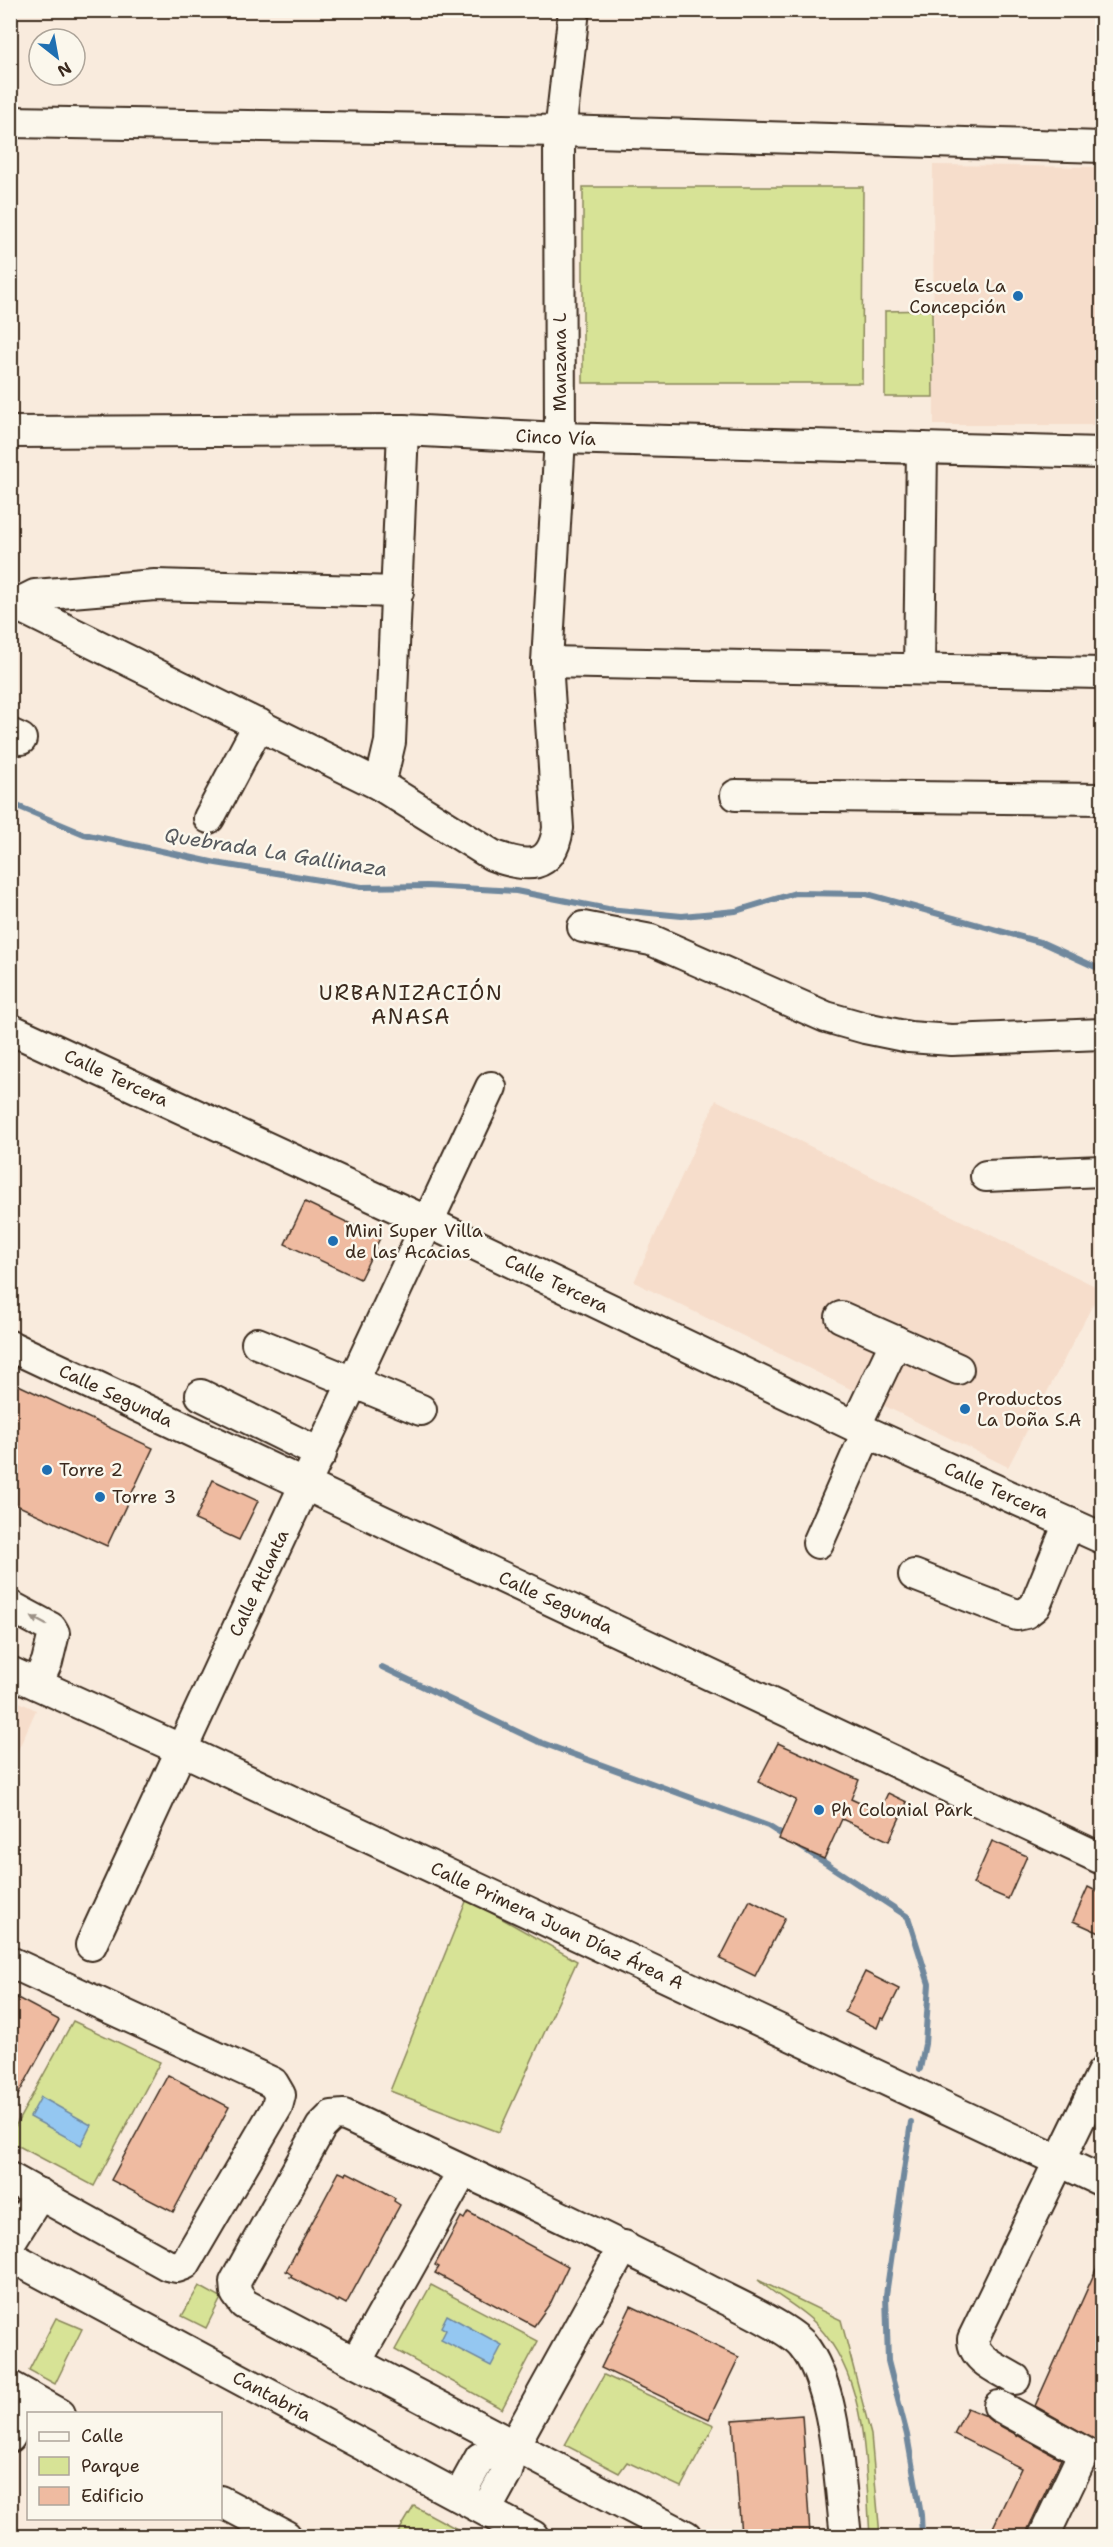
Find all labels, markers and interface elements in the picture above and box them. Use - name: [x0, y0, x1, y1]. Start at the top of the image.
- north arrow: [27, 27, 87, 87]
- text: N: [54, 57, 75, 82]
- place label: Escuela La Concepción: [909, 274, 1006, 319]
- marker: Escuela La Concepción: [1011, 289, 1025, 303]
- street label: Manzana L: [548, 312, 572, 411]
- street label: Cinco Vía: [515, 424, 596, 451]
- water label: Quebrada La Gallinaza: [163, 822, 389, 882]
- district label: URBANIZACIÓN ANASA: [319, 978, 503, 1031]
- street label: Calle Tercera: [60, 1044, 172, 1112]
- place label: Mini Super Villa de las Acacias: [345, 1219, 483, 1264]
- marker: Mini Super Villa de las Acacias: [326, 1234, 340, 1248]
- street label: Calle Tercera: [501, 1248, 612, 1319]
- street label: Calle Segunda: [55, 1359, 177, 1433]
- place label: Productos La Doña S.A: [977, 1387, 1081, 1432]
- marker: Productos La Doña S.A: [958, 1402, 972, 1416]
- street label: Calle Tercera: [940, 1456, 1053, 1524]
- place label: Torre 2: [59, 1458, 123, 1482]
- marker: Torre 2: [40, 1463, 54, 1477]
- place label: Torre 3: [112, 1485, 176, 1509]
- marker: Torre 3: [93, 1490, 107, 1504]
- street label: Calle Atlanta: [224, 1526, 294, 1641]
- street label: Calle Segunda: [495, 1565, 617, 1640]
- one-way arrow: [30, 1616, 47, 1626]
- place label: Ph Colonial Park: [831, 1798, 973, 1822]
- marker: Ph Colonial Park: [812, 1803, 826, 1817]
- street label: Calle Primera Juan Díaz Área A: [427, 1856, 687, 1995]
- street label: Cantabria: [228, 2365, 315, 2427]
- legend: [27, 2412, 222, 2520]
- text: Calle: [81, 2424, 124, 2448]
- text: Parque: [81, 2454, 140, 2478]
- text: Edificio: [81, 2484, 144, 2508]

